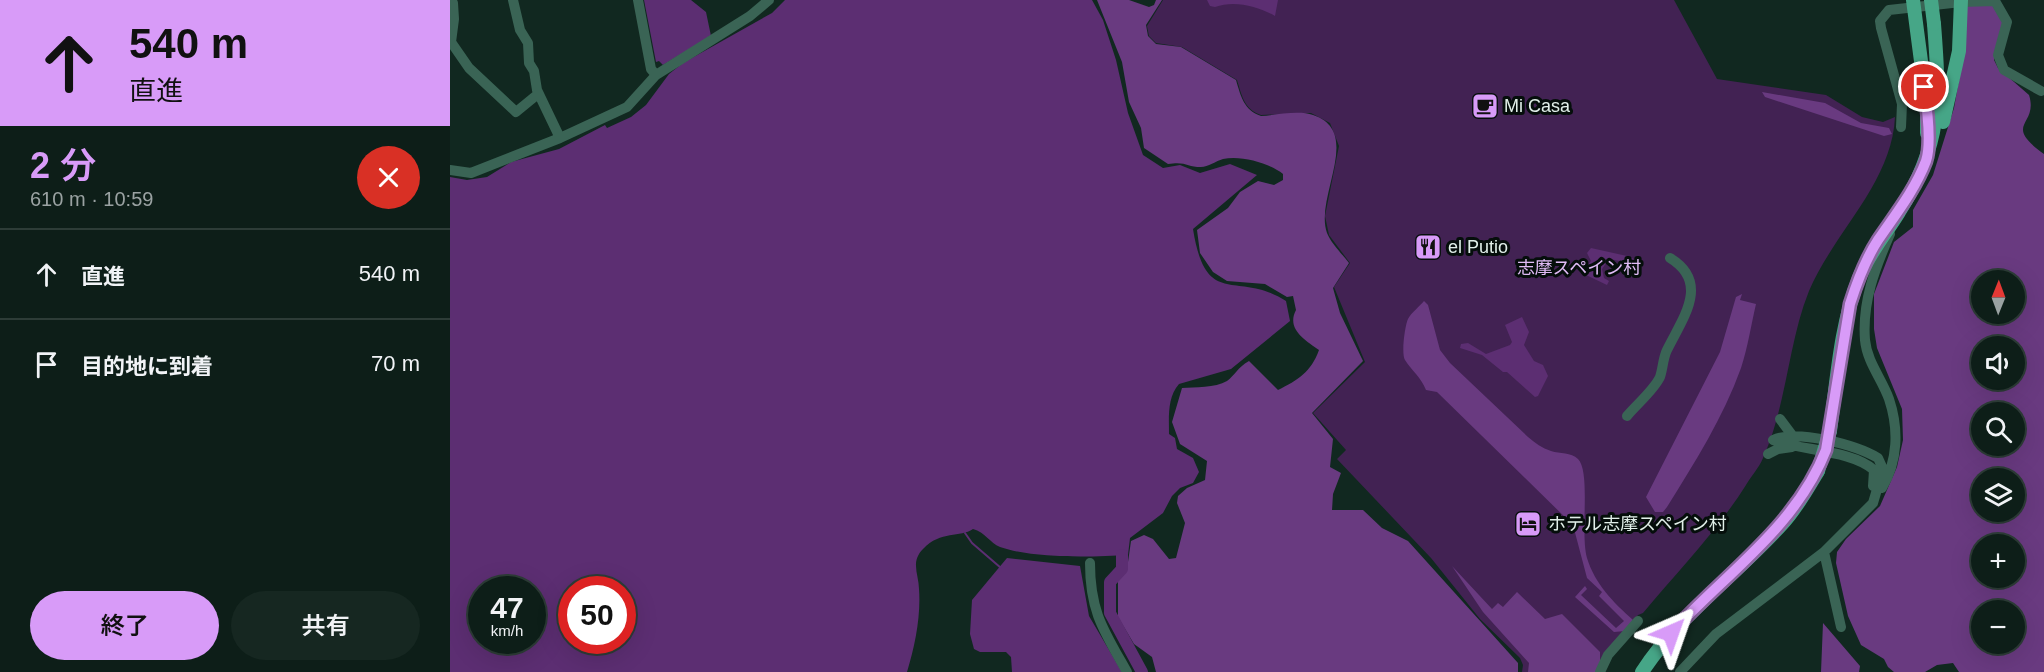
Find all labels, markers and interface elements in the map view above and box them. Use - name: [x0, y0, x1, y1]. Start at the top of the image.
- text: 540 m: [129, 20, 248, 67]
- icon: ahead: [30, 24, 108, 102]
- pin: [1898, 61, 1949, 112]
- icon: arrive: [1907, 70, 1940, 103]
- text: 直進: [129, 76, 183, 106]
- cafe icon: Mi Casa: [1470, 91, 1500, 121]
- place label: Mi Casa: [1504, 96, 1571, 116]
- text: 2 分: [30, 145, 96, 186]
- button: close: [357, 146, 420, 209]
- text: 610 m · 10:59: [30, 188, 153, 210]
- restaurant icon: el Putio: [1413, 232, 1443, 262]
- place label: el Putio: [1448, 237, 1508, 257]
- icon: ahead: [30, 258, 63, 291]
- park label: 志摩スペイン村: [1517, 258, 1641, 278]
- text: 540 m: [359, 261, 420, 286]
- text: 直進: [81, 264, 125, 289]
- north arrow: [1971, 270, 2025, 324]
- map controls: [1971, 270, 2025, 654]
- button: sound: [1971, 336, 2025, 390]
- icon: arrive: [30, 348, 63, 381]
- text: 70 m: [371, 351, 420, 376]
- text: 目的地に到着: [81, 354, 213, 379]
- button: search: [1971, 402, 2025, 456]
- button: layers: [1971, 468, 2025, 522]
- hotel icon: ホテル志摩スペイン村: [1513, 509, 1543, 539]
- place label: ホテル志摩スペイン村: [1548, 514, 1727, 534]
- button: +: [1971, 534, 2025, 588]
- speed limit sign: 50: [558, 576, 636, 654]
- button: 終了: [30, 591, 219, 660]
- button: 共有: [231, 591, 420, 660]
- text: 47: [490, 591, 524, 624]
- button: −: [1971, 600, 2025, 654]
- position arrow: [1639, 601, 1703, 665]
- text: km/h: [491, 622, 523, 639]

